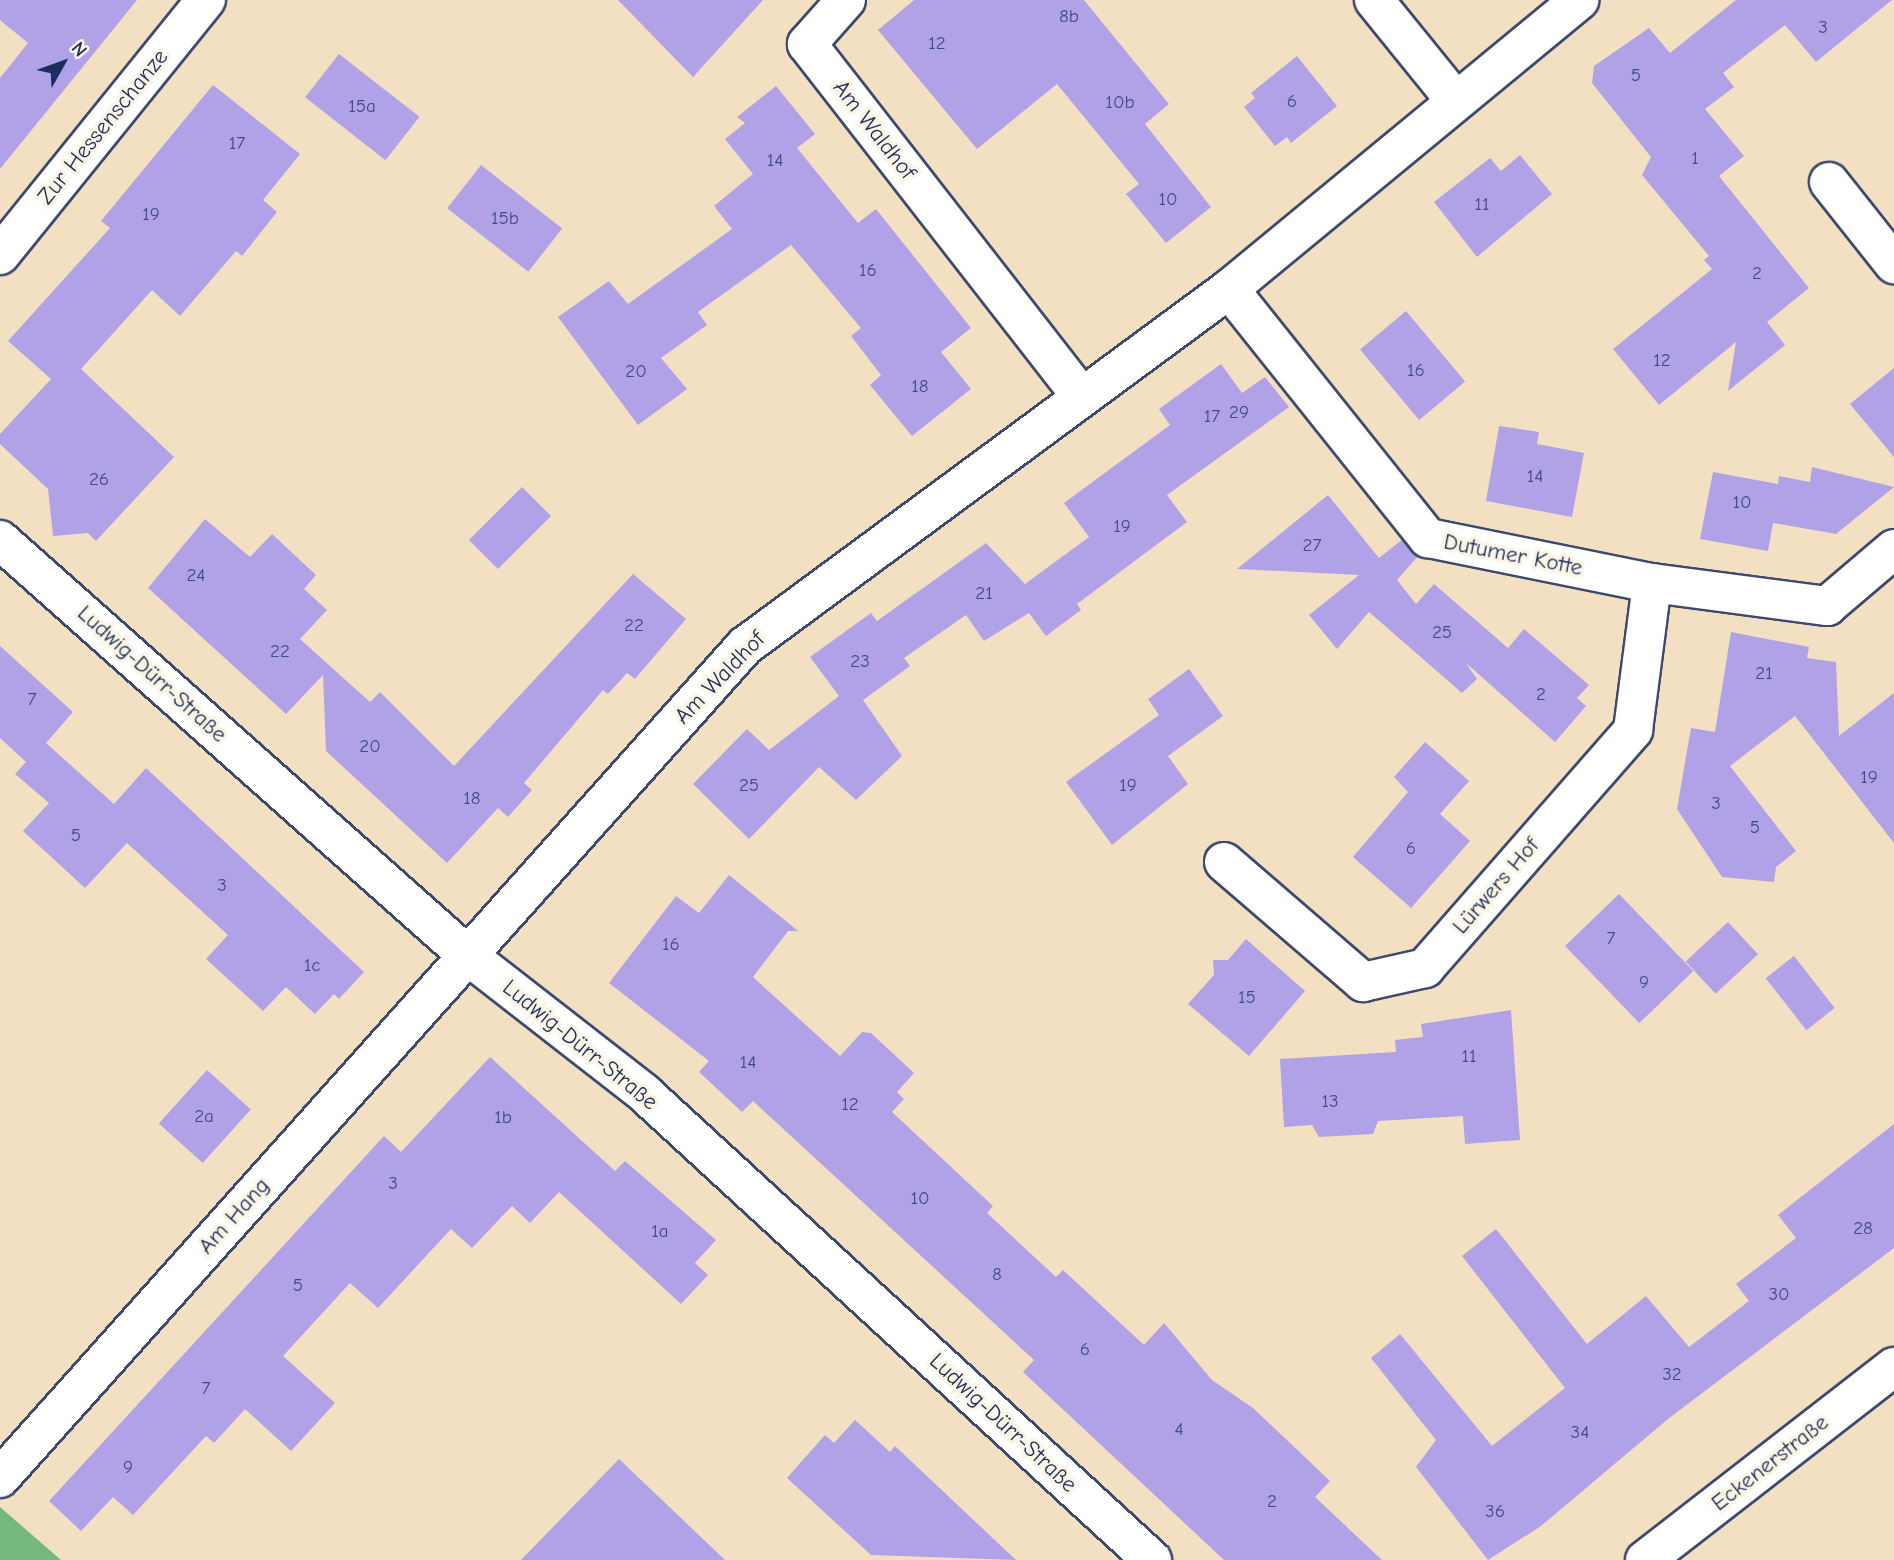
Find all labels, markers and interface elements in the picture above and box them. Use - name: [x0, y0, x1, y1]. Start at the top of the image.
- house number: 8b: [1059, 6, 1079, 28]
- house number: 3: [1818, 17, 1828, 39]
- north arrow: [28, 28, 98, 98]
- house number: 12: [928, 33, 946, 55]
- text: N: [67, 38, 91, 61]
- street label: Zur Hessenschanze: [32, 44, 174, 210]
- house number: 5: [1631, 65, 1641, 87]
- street label: Am Waldhof: [827, 75, 921, 185]
- house number: 6: [1287, 91, 1297, 113]
- house number: 10b: [1105, 92, 1135, 114]
- house number: 15a: [348, 96, 376, 118]
- house number: 17: [229, 133, 245, 155]
- house number: 1: [1691, 148, 1699, 170]
- house number: 14: [767, 150, 783, 172]
- house number: 10: [1158, 189, 1178, 211]
- house number: 11: [1474, 194, 1490, 216]
- house number: 19: [142, 204, 160, 226]
- house number: 15b: [491, 208, 519, 230]
- house number: 16: [859, 260, 877, 282]
- house number: 2: [1752, 263, 1762, 285]
- house number: 12: [1653, 350, 1671, 372]
- house number: 16: [1407, 360, 1425, 382]
- house number: 20: [625, 361, 647, 383]
- house number: 18: [911, 376, 929, 398]
- house number: 29: [1229, 402, 1249, 424]
- house number: 17: [1204, 406, 1220, 428]
- house number: 14: [1527, 466, 1543, 488]
- house number: 26: [89, 469, 109, 491]
- house number: 10: [1732, 492, 1752, 514]
- house number: 19: [1113, 516, 1131, 538]
- street label: Dutumer Kotte: [1441, 528, 1585, 582]
- house number: 27: [1303, 535, 1321, 557]
- house number: 24: [186, 565, 206, 587]
- house number: 21: [975, 583, 993, 605]
- street label: Ludwig-Dürr-Straße: [71, 600, 233, 748]
- house number: 22: [624, 615, 644, 637]
- house number: 25: [1432, 622, 1452, 644]
- street label: Am Waldhof: [669, 626, 771, 730]
- house number: 22: [270, 641, 290, 663]
- house number: 23: [850, 651, 870, 673]
- house number: 21: [1755, 663, 1773, 685]
- house number: 2: [1536, 684, 1546, 706]
- house number: 7: [28, 689, 36, 711]
- house number: 20: [359, 736, 381, 758]
- house number: 19: [1860, 767, 1878, 789]
- house number: 25: [739, 775, 759, 797]
- house number: 19: [1119, 775, 1137, 797]
- house number: 18: [463, 788, 481, 810]
- house number: 3: [1711, 793, 1721, 815]
- house number: 5: [1750, 817, 1760, 839]
- house number: 5: [71, 825, 81, 847]
- street label: Lürwers Hof: [1447, 832, 1545, 940]
- house number: 6: [1406, 838, 1416, 860]
- house number: 3: [217, 875, 227, 897]
- house number: 7: [1607, 928, 1615, 950]
- house number: 16: [662, 934, 680, 956]
- house number: 1c: [304, 955, 320, 977]
- house number: 9: [1639, 972, 1649, 994]
- street label: Ludwig-Dürr-Straße: [497, 974, 663, 1116]
- house number: 15: [1238, 987, 1256, 1009]
- house number: 11: [1461, 1046, 1477, 1068]
- house number: 14: [740, 1052, 756, 1074]
- house number: 13: [1321, 1091, 1339, 1113]
- house number: 12: [841, 1094, 859, 1116]
- house number: 2a: [194, 1106, 214, 1128]
- house number: 1b: [494, 1107, 512, 1129]
- street label: Am Hang: [192, 1172, 276, 1260]
- house number: 3: [388, 1173, 398, 1195]
- house number: 10: [910, 1188, 930, 1210]
- house number: 28: [1853, 1218, 1873, 1240]
- house number: 1a: [651, 1221, 669, 1243]
- house number: 8: [992, 1264, 1002, 1286]
- house number: 5: [293, 1275, 303, 1297]
- house number: 30: [1768, 1284, 1790, 1306]
- house number: 6: [1080, 1339, 1090, 1361]
- street label: Ludwig-Dürr-Straße: [923, 1347, 1083, 1499]
- house number: 32: [1662, 1364, 1682, 1386]
- house number: 7: [202, 1378, 210, 1400]
- street label: Eckenerstraße: [1706, 1409, 1834, 1517]
- house number: 4: [1174, 1419, 1184, 1441]
- house number: 34: [1571, 1422, 1589, 1444]
- house number: 9: [123, 1457, 133, 1479]
- house number: 2: [1267, 1491, 1277, 1513]
- house number: 36: [1485, 1501, 1505, 1523]

